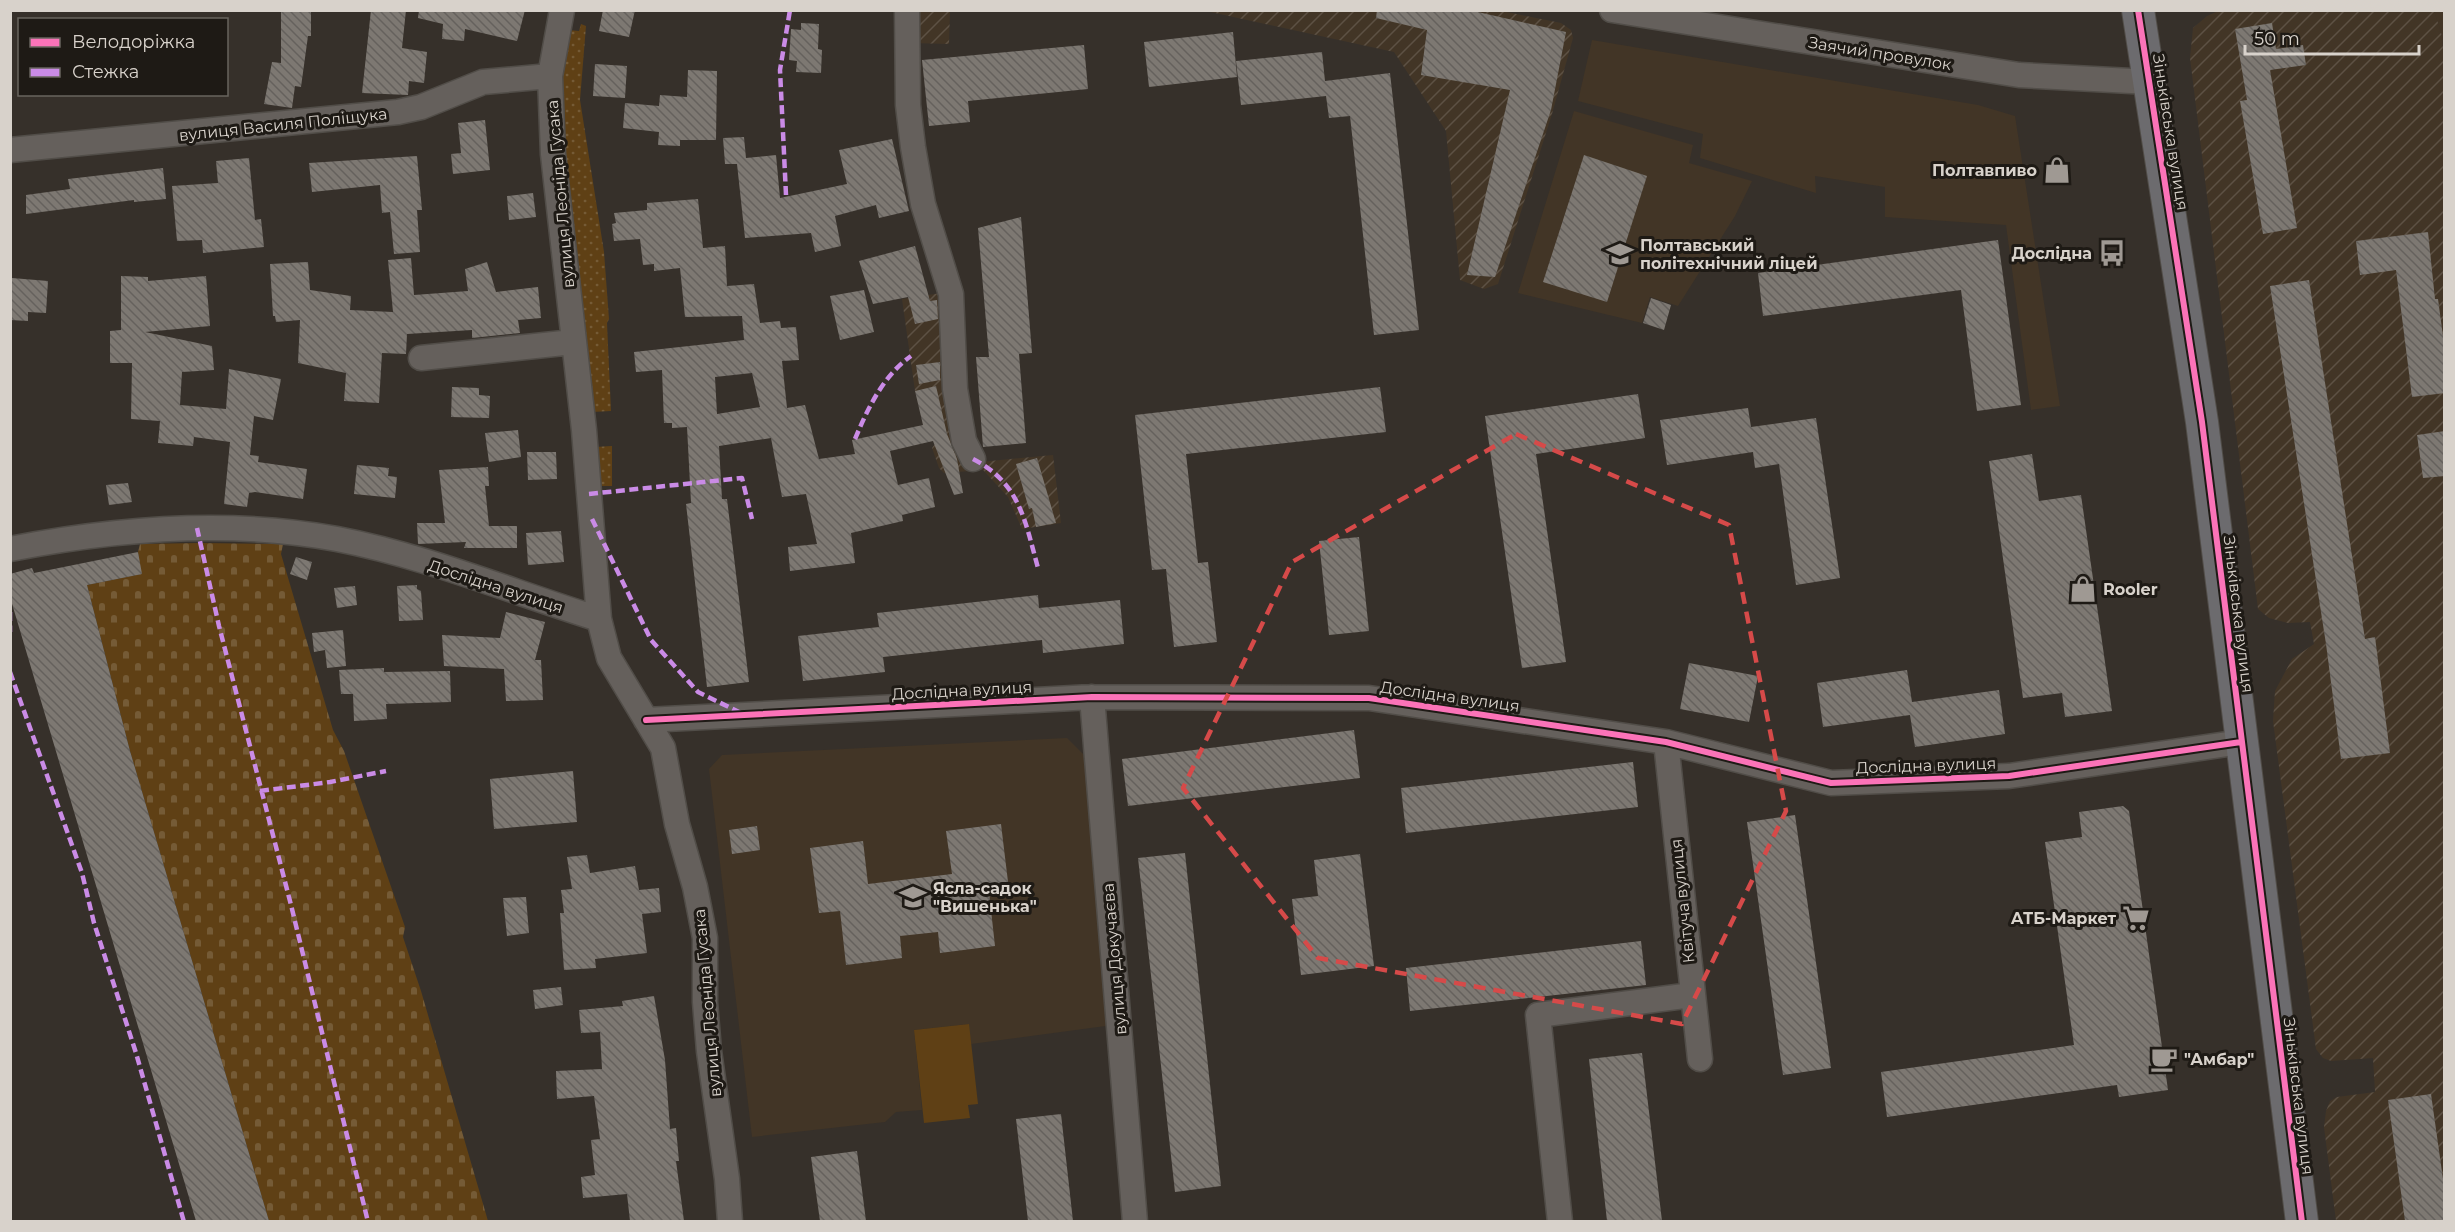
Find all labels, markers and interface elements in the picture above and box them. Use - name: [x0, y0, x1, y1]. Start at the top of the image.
- legend: [18, 18, 228, 96]
- scale bar: [2245, 18, 2419, 56]
- text: 50 m: [2254, 28, 2300, 50]
- text: Велодоріжка: [72, 31, 195, 53]
- street label: Заячий провулок: [1807, 33, 1953, 74]
- street label: Зіньківська вулиця: [2149, 52, 2192, 212]
- text: Стежка: [72, 61, 139, 83]
- street label: вулиця Леоніда Гусака: [543, 99, 578, 289]
- street label: вулиця Василя Поліщука: [178, 104, 388, 145]
- shop icon: Полтавпиво: [2042, 155, 2072, 185]
- place label: Полтавпиво: [1932, 161, 2037, 180]
- place label: Полтавський політехнічний ліцей: [1640, 236, 1818, 273]
- bus stop icon: Дослідна: [2097, 238, 2127, 268]
- school or university icon: Полтавський політехнічний ліцей: [1605, 239, 1635, 269]
- place label: Дослідна: [2011, 244, 2092, 263]
- street label: Зіньківська вулиця: [2219, 534, 2258, 694]
- street label: Дослідна вулиця: [426, 556, 566, 617]
- shop icon: Rooler: [2068, 574, 2098, 604]
- place label: Rooler: [2103, 580, 2158, 599]
- street label: Дослідна вулиця: [891, 677, 1033, 704]
- street label: Дослідна вулиця: [1379, 677, 1521, 716]
- street label: Дослідна вулиця: [1855, 754, 1997, 777]
- street label: Квітуча вулиця: [1667, 838, 1698, 964]
- place label: Ясла-садок "Вишенька": [933, 879, 1037, 916]
- school or university icon: Ясла-садок "Вишенька": [898, 882, 928, 912]
- street label: вулиця Докучаєва: [1098, 882, 1131, 1035]
- supermarket icon: АТБ-Маркет: [2121, 903, 2151, 933]
- street label: вулиця Леоніда Гусака: [690, 908, 725, 1098]
- place label: АТБ-Маркет: [2011, 909, 2116, 928]
- street label: Зіньківська вулиця: [2279, 1016, 2318, 1176]
- cafe icon: "Амбар": [2149, 1044, 2179, 1074]
- place label: "Амбар": [2184, 1050, 2254, 1069]

